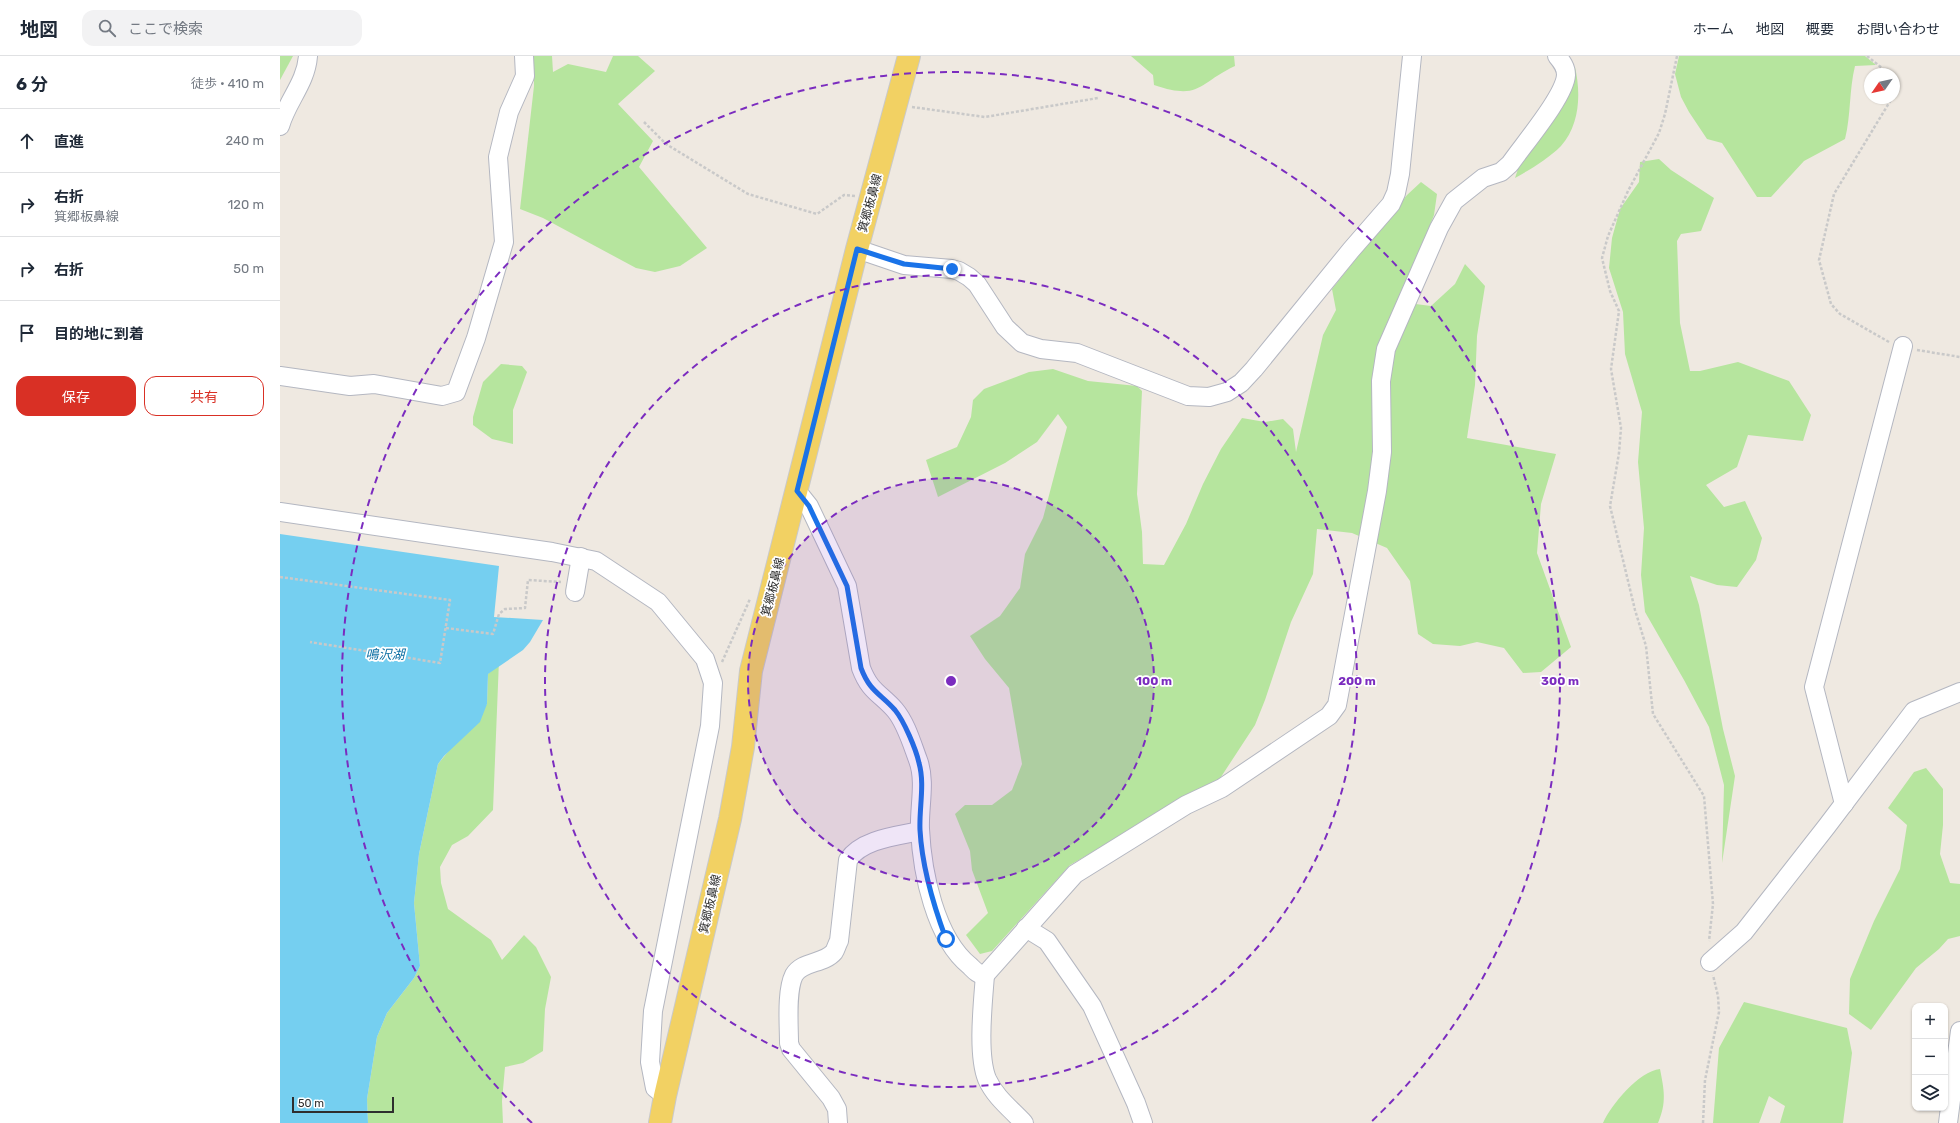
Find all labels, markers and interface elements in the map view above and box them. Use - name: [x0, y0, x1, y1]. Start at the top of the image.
- search box: [82, 10, 362, 46]
- icon: search: [96, 17, 118, 39]
- text: 地図: [20, 18, 58, 41]
- text: ここで検索: [128, 20, 203, 38]
- text: ホーム: [1692, 21, 1734, 38]
- text: 地図: [1756, 21, 1784, 38]
- text: 概要: [1806, 21, 1834, 38]
- text: お問い合わせ: [1856, 21, 1940, 38]
- north arrow: [1864, 68, 1900, 104]
- text: 6 分: [16, 74, 48, 94]
- text: 徒歩 · 410 m: [191, 76, 264, 91]
- icon: ahead: [16, 130, 38, 152]
- text: 直進: [54, 133, 84, 151]
- text: 240 m: [225, 133, 264, 148]
- street label: 箕郷板鼻線: [855, 172, 885, 234]
- text: 右折: [54, 188, 84, 206]
- icon: right: [16, 194, 38, 216]
- text: 120 m: [228, 197, 264, 212]
- text: 箕郷板鼻線: [54, 209, 119, 224]
- icon: right: [16, 258, 38, 280]
- route end: [943, 260, 961, 278]
- text: 右折: [54, 261, 84, 279]
- text: 50 m: [233, 261, 264, 276]
- icon: arrive: [16, 322, 38, 344]
- text: 目的地に到着: [54, 325, 144, 343]
- button: 保存: [16, 376, 136, 416]
- button: 共有: [144, 376, 264, 416]
- street label: 箕郷板鼻線: [759, 556, 787, 618]
- water label: 鳴沢湖: [365, 647, 406, 662]
- centre of rings: [944, 674, 958, 688]
- text: 100 m: [1136, 674, 1172, 688]
- text: 200 m: [1338, 674, 1376, 688]
- text: 300 m: [1541, 674, 1579, 688]
- street label: 箕郷板鼻線: [696, 873, 724, 935]
- route start: [937, 930, 955, 948]
- map controls: [1912, 1003, 1948, 1111]
- button: +: [1912, 1003, 1948, 1039]
- button: −: [1912, 1039, 1948, 1075]
- button: layers: [1912, 1075, 1948, 1111]
- scale bar: [292, 1095, 394, 1114]
- text: 50 m: [298, 1097, 324, 1110]

